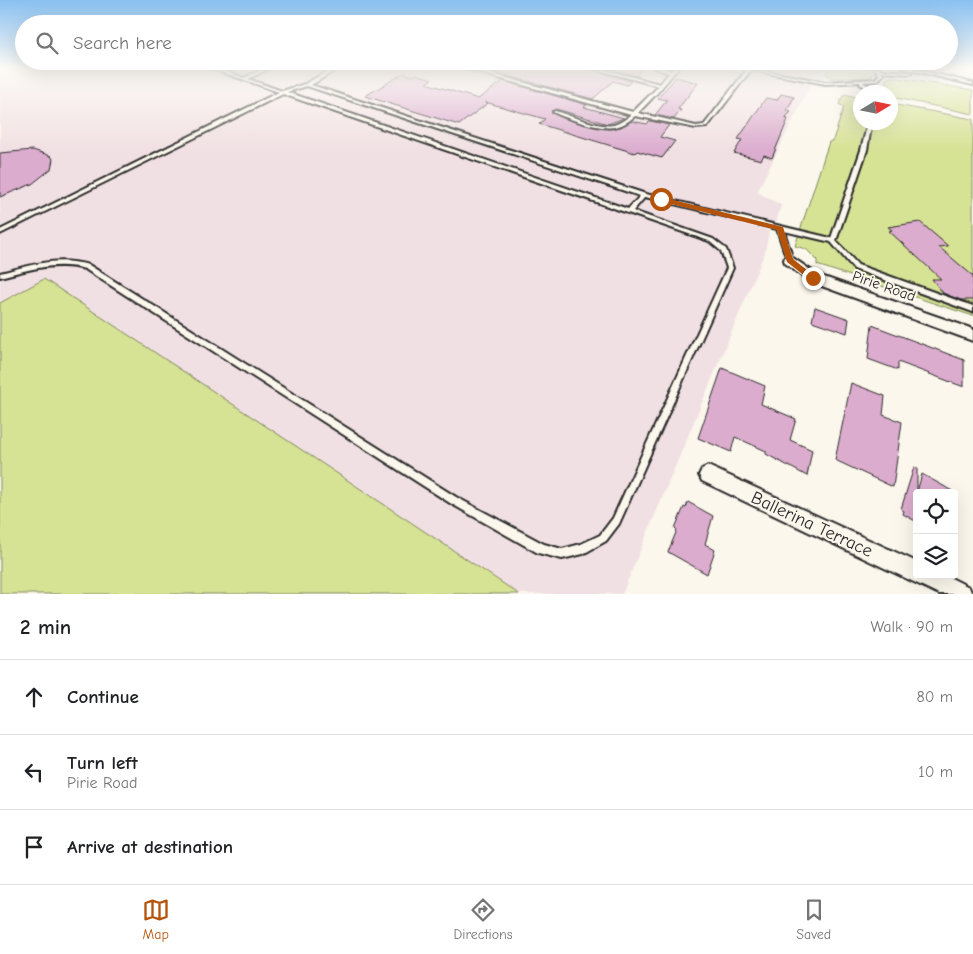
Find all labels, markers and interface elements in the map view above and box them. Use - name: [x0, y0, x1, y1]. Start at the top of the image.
- search box: [15, 15, 958, 70]
- icon: search: [33, 29, 61, 57]
- text: Search here: [73, 32, 172, 54]
- north arrow: [853, 85, 898, 130]
- route start: [650, 188, 673, 211]
- route end: [802, 267, 825, 290]
- street label: Pirie Road: [850, 267, 918, 305]
- street label: Ballerina Terrace: [748, 487, 876, 562]
- map controls: [913, 489, 958, 579]
- button: locate: [913, 489, 958, 534]
- button: layers: [913, 534, 958, 579]
- text: 2 min: [20, 615, 71, 639]
- text: Walk · 90 m: [870, 618, 953, 636]
- icon: ahead: [20, 683, 48, 711]
- text: Continue: [67, 686, 139, 708]
- text: 80 m: [916, 688, 953, 706]
- text: Turn left: [67, 752, 138, 774]
- icon: left: [20, 758, 48, 786]
- text: 10 m: [918, 763, 953, 781]
- text: Pirie Road: [67, 774, 137, 792]
- icon: arrive: [20, 833, 48, 861]
- text: Arrive at destination: [67, 836, 233, 858]
- tab: Map: [142, 896, 170, 943]
- tab: Directions: [453, 896, 513, 943]
- tab: Saved: [796, 896, 831, 943]

